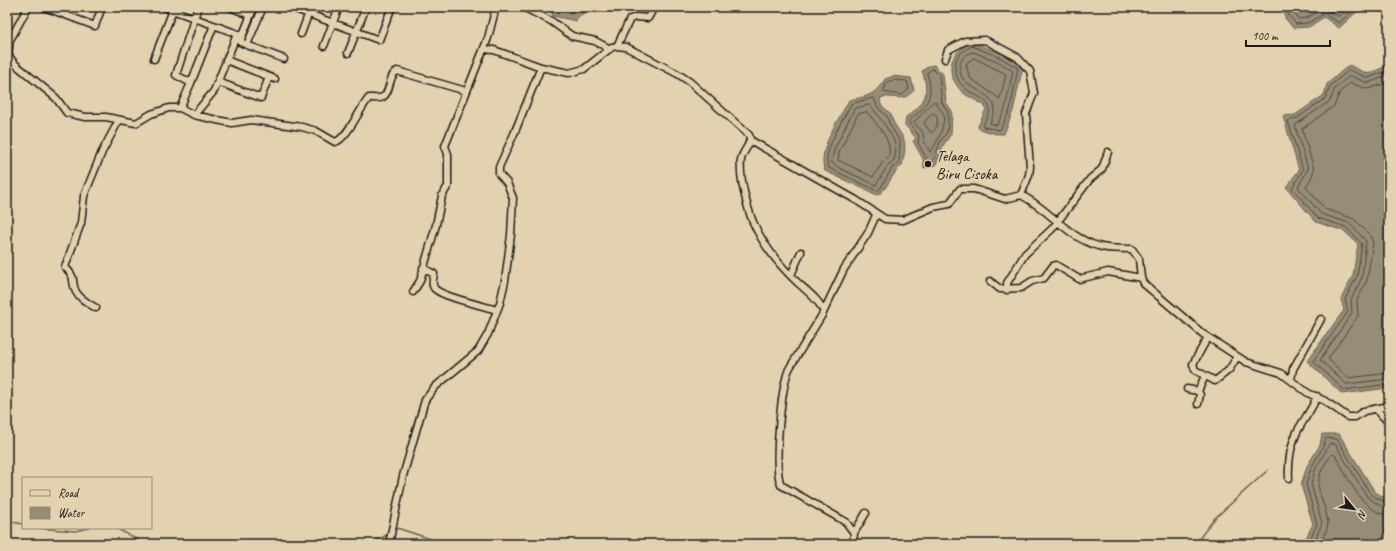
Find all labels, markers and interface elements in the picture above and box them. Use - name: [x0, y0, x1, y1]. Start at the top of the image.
- scale bar: [1246, 22, 1330, 48]
- text: 100 m: [1252, 28, 1279, 44]
- place label: Telaga Biru Cisoka: [936, 146, 999, 184]
- marker: Telaga Biru Cisoka: [923, 159, 933, 169]
- legend: [22, 477, 152, 529]
- text: Road: [58, 485, 80, 501]
- north arrow: [1334, 489, 1374, 529]
- text: Water: [58, 505, 86, 521]
- text: N: [1354, 507, 1371, 522]

